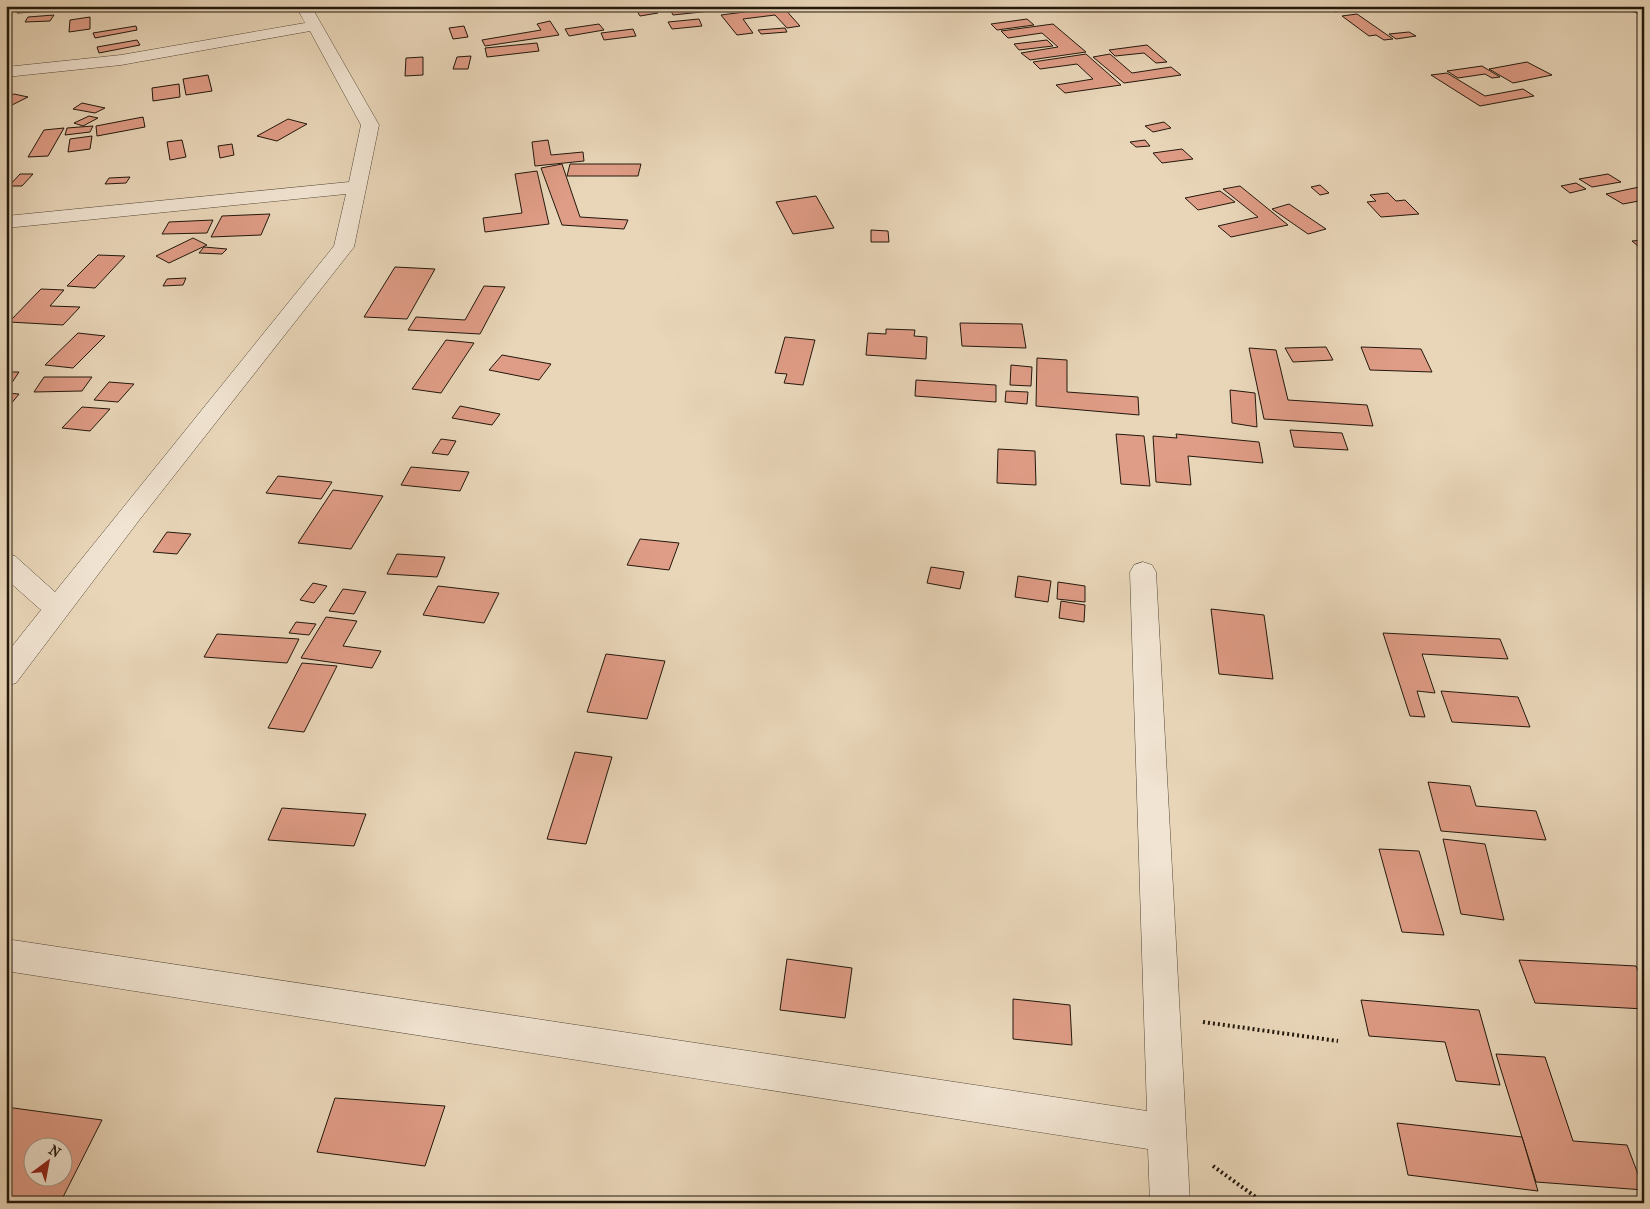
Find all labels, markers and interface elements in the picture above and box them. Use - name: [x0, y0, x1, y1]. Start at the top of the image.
- north arrow: [22, 1136, 72, 1186]
- text: N: [46, 1141, 64, 1162]

